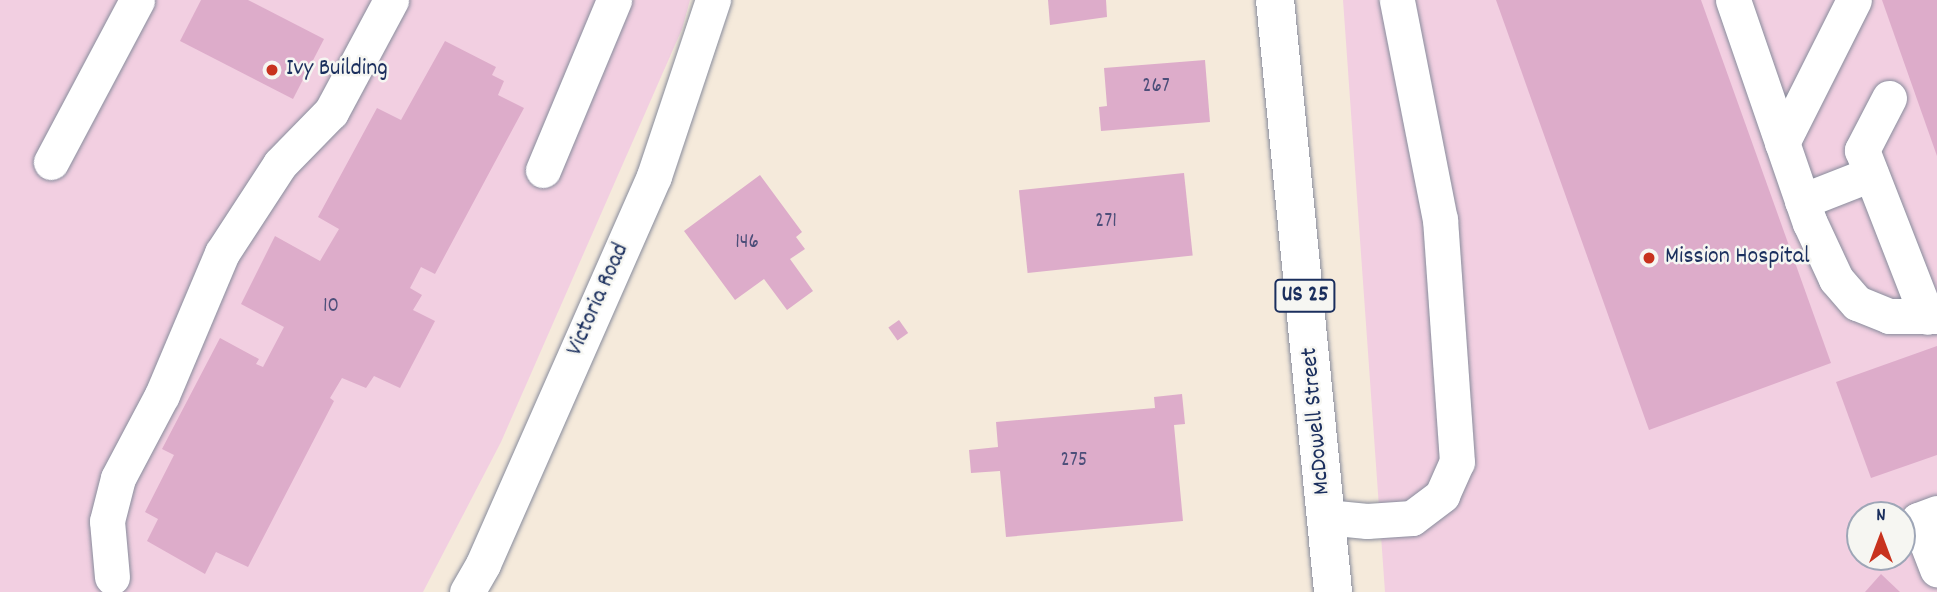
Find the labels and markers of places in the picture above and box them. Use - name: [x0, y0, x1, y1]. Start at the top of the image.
- place label: Ivy Building: [286, 56, 388, 84]
- marker: Ivy Building: [264, 62, 280, 78]
- place label: Mission Hospital: [1665, 244, 1810, 272]
- marker: Mission Hospital: [1639, 248, 1659, 268]

